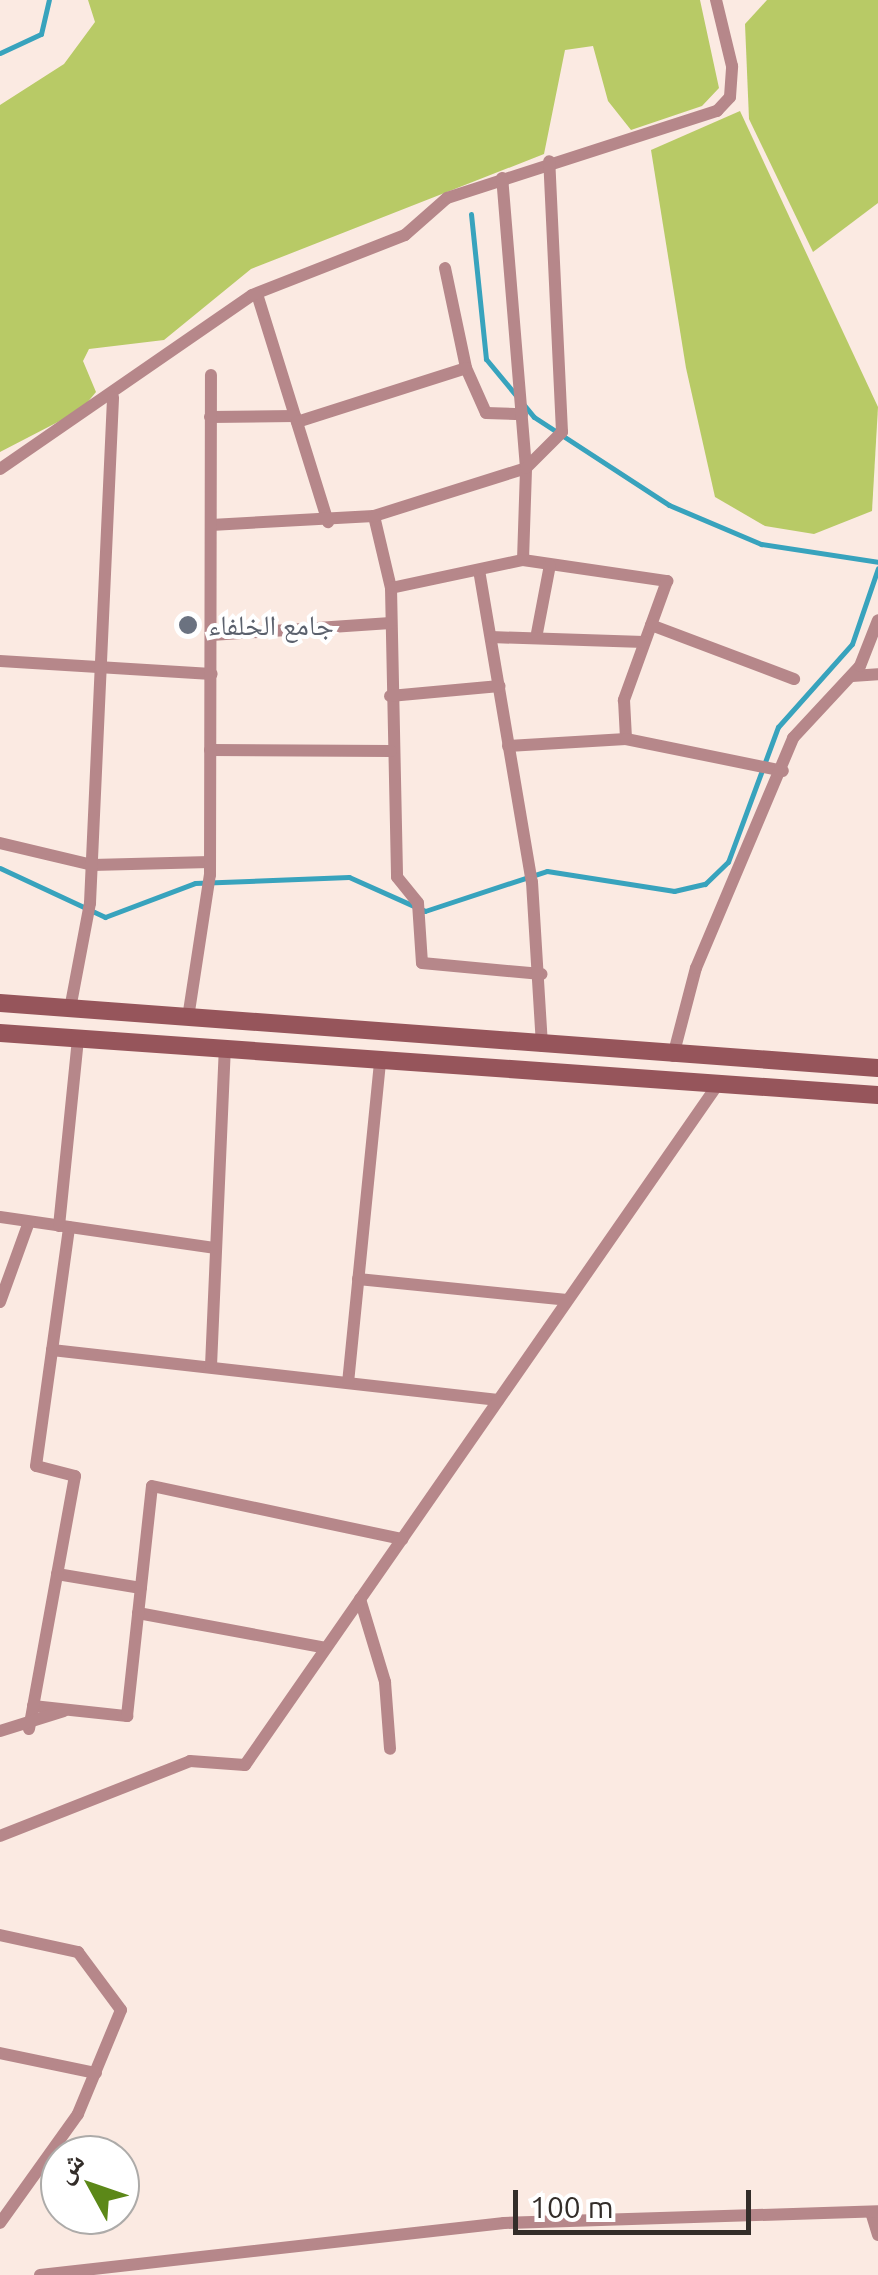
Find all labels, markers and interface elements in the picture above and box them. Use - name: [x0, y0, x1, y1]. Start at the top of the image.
- place label: جامع الخلفاء: [208, 608, 334, 642]
- marker: جامع الخلفاء: [177, 614, 199, 636]
- north arrow: [40, 2135, 140, 2235]
- text: ش: [47, 2145, 90, 2188]
- scale bar: [518, 2170, 756, 2232]
- text: 100 m: [530, 2190, 614, 2224]

